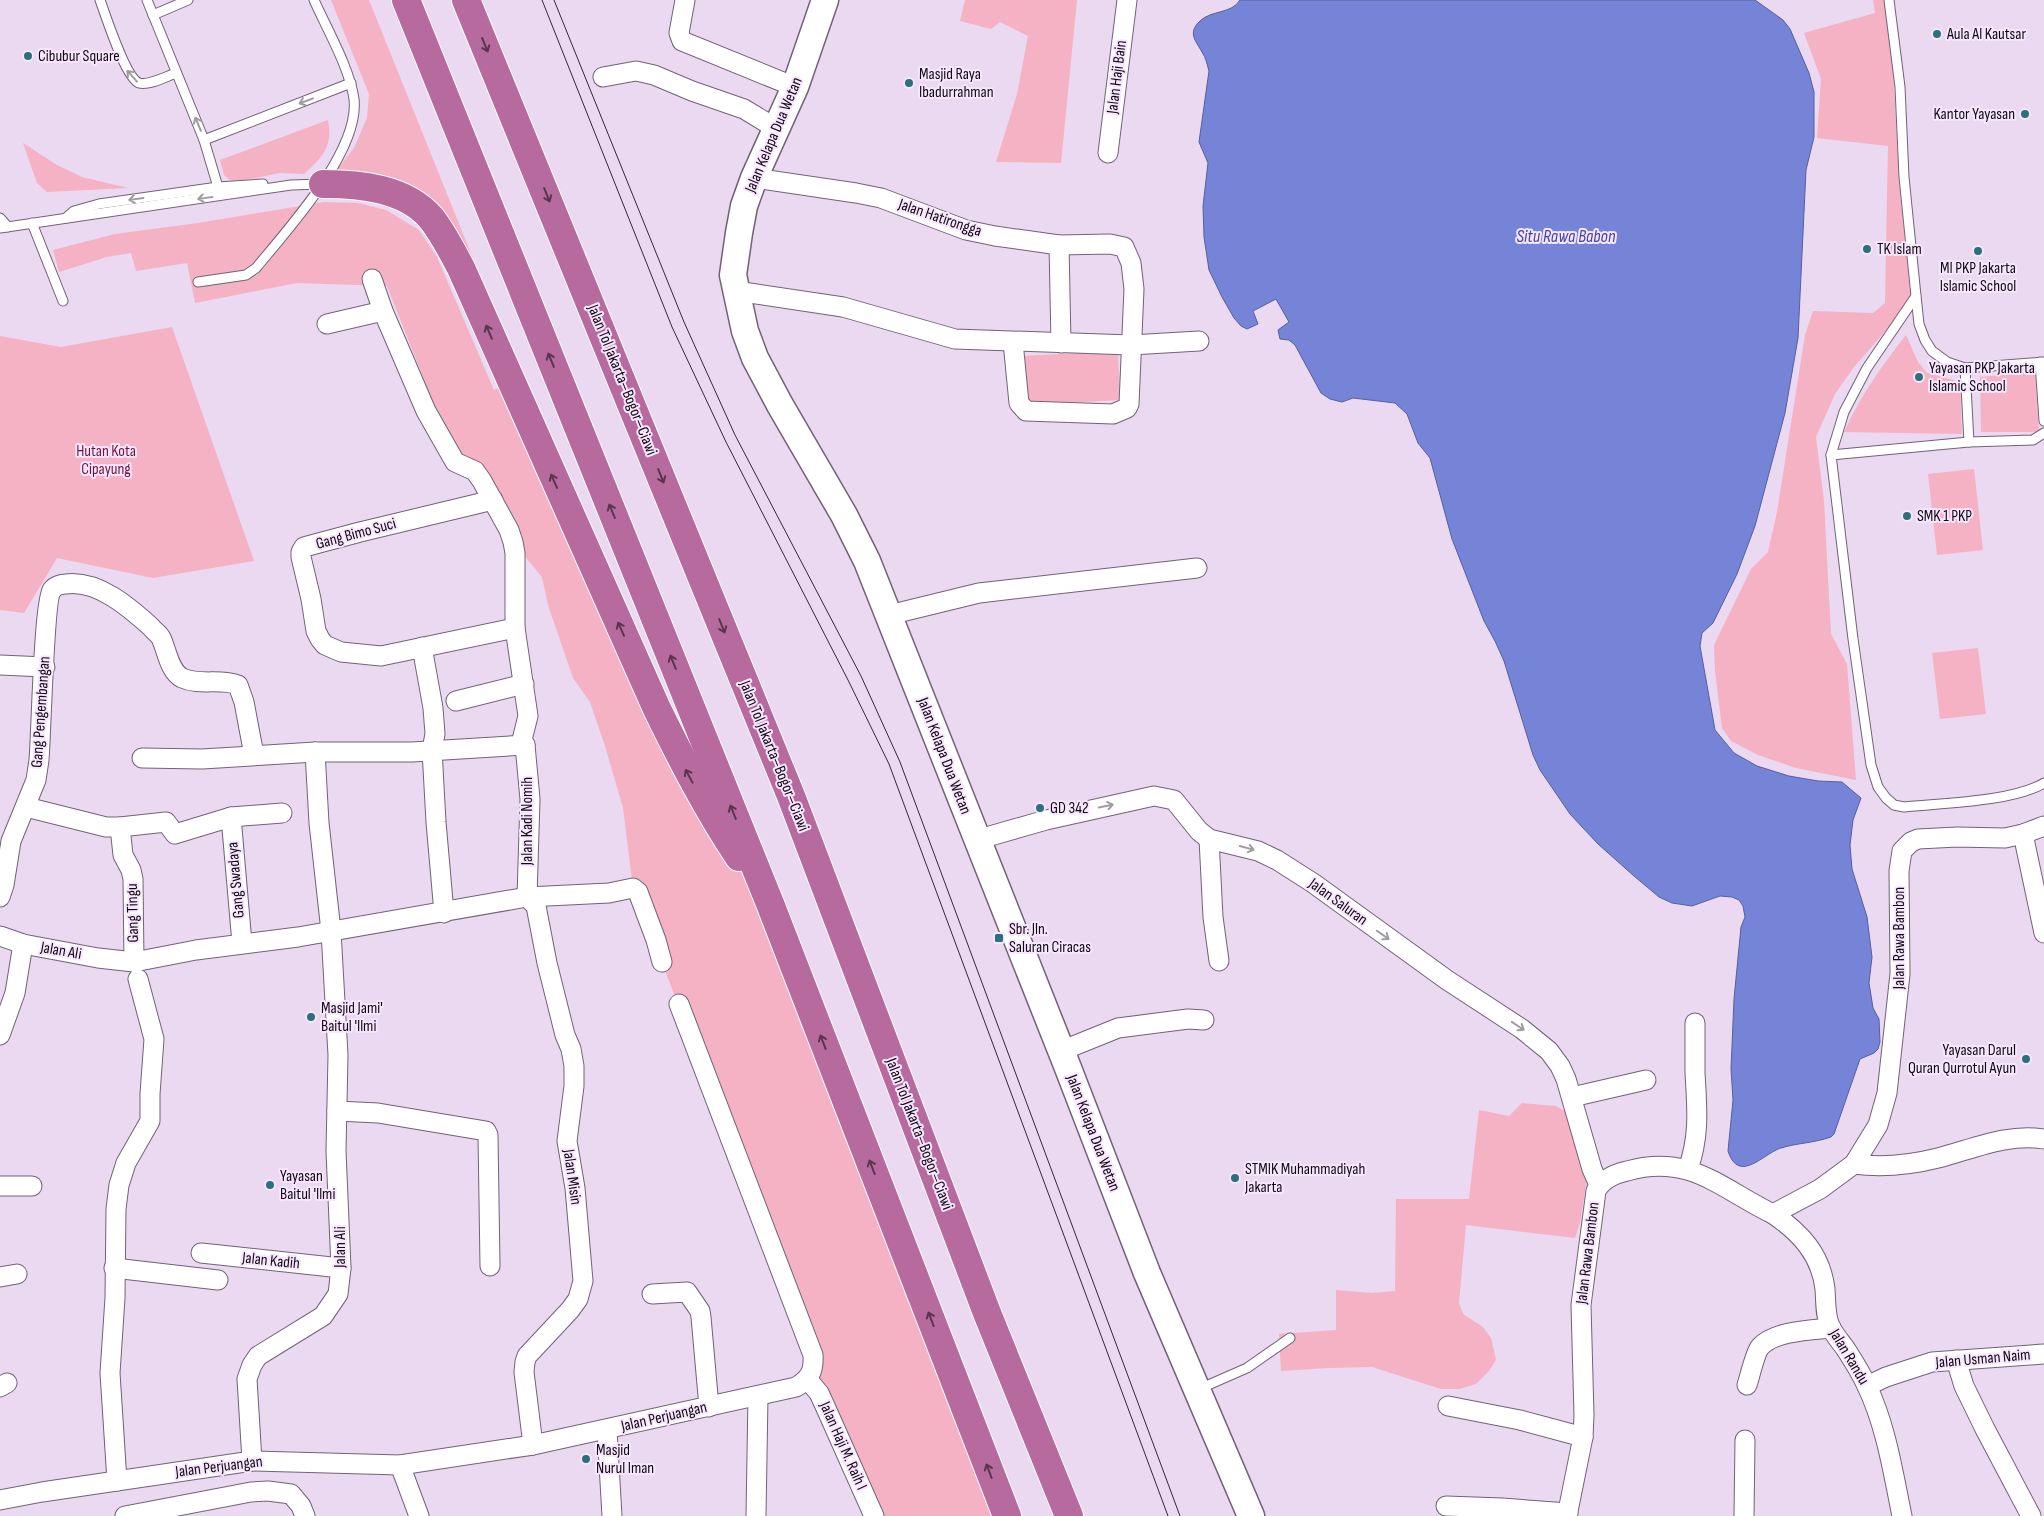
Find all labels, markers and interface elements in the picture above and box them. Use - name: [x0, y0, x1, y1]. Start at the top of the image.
- place label: Aula Al Kautsar: [1946, 25, 2026, 44]
- marker: Aula Al Kautsar: [1931, 28, 1943, 40]
- one-way arrow: [480, 37, 490, 52]
- street label: Jalan Haji Bain: [1103, 39, 1131, 116]
- place label: Cibubur Square: [38, 47, 120, 66]
- marker: Cibubur Square: [22, 50, 34, 62]
- place label: Masjid Raya Ibadurrahman: [919, 65, 994, 102]
- one-way arrow: [127, 69, 138, 82]
- street label: Jalan Kelapa Dua Wetan: [741, 74, 807, 196]
- marker: Masjid Raya Ibadurrahman: [903, 77, 915, 89]
- one-way arrow: [298, 97, 313, 106]
- place label: Kantor Yayasan: [1933, 105, 2015, 124]
- marker: Kantor Yayasan: [2019, 108, 2031, 120]
- one-way arrow: [192, 117, 202, 132]
- one-way arrow: [543, 188, 552, 203]
- one-way arrow: [198, 193, 214, 203]
- one-way arrow: [128, 194, 144, 204]
- street label: Jalan Hatirongga: [895, 195, 984, 241]
- water label: Situ Rawa Babon: [1517, 226, 1616, 247]
- place label: TK Islam: [1877, 240, 1922, 259]
- marker: TK Islam: [1861, 243, 1873, 255]
- marker: MI PKP Jakarta Islamic School: [1972, 245, 1984, 257]
- place label: MI PKP Jakarta Islamic School: [1940, 259, 2016, 296]
- street label: Jalan Tol Jakarta–Bogor–Ciawi: [583, 301, 661, 458]
- one-way arrow: [483, 325, 493, 340]
- one-way arrow: [546, 353, 556, 368]
- place label: Yayasan PKP Jakarta Islamic School: [1929, 359, 2035, 396]
- marker: Yayasan PKP Jakarta Islamic School: [1913, 371, 1925, 383]
- park label: Hutan Kota Cipayung: [76, 442, 136, 479]
- one-way arrow: [657, 468, 666, 483]
- one-way arrow: [549, 474, 559, 489]
- one-way arrow: [607, 504, 616, 519]
- place label: SMK 1 PKP: [1917, 507, 1972, 526]
- marker: SMK 1 PKP: [1901, 510, 1913, 522]
- street label: Gang Bimo Suci: [314, 514, 398, 554]
- one-way arrow: [717, 618, 727, 633]
- one-way arrow: [615, 622, 625, 637]
- one-way arrow: [667, 654, 676, 669]
- street label: Gang Pengembangan: [28, 656, 54, 768]
- street label: Jalan Tol Jakarta–Bogor–Ciawi: [735, 677, 813, 834]
- street label: Jalan Kelapa Dua Wetan: [913, 694, 975, 817]
- one-way arrow: [684, 769, 694, 784]
- street label: Jalan Kadi Nomih: [518, 777, 537, 866]
- place label: GD 342: [1050, 799, 1089, 818]
- one-way arrow: [1097, 801, 1113, 811]
- marker: GD 342: [1034, 802, 1046, 814]
- one-way arrow: [728, 805, 737, 820]
- street label: Gang Swadaya: [223, 841, 249, 919]
- one-way arrow: [1239, 843, 1255, 853]
- street label: Jalan Saluran: [1304, 874, 1371, 930]
- street label: Gang Tingu: [123, 883, 143, 943]
- street label: Jalan Rawa Bambon: [1890, 887, 1909, 990]
- place label: Sbr. Jln. Saluran Ciracas: [1009, 920, 1091, 957]
- one-way arrow: [1376, 930, 1390, 940]
- marker: Sbr. Jln. Saluran Ciracas: [993, 932, 1005, 944]
- street label: Jalan Ali: [38, 938, 83, 964]
- place label: Masjid Jami' Baitul 'Ilmi: [321, 999, 383, 1036]
- marker: Masjid Jami' Baitul 'Ilmi: [305, 1011, 317, 1023]
- one-way arrow: [1510, 1021, 1524, 1031]
- one-way arrow: [818, 1035, 828, 1050]
- place label: Yayasan Darul Quran Qurrotul Ayun: [1908, 1041, 2016, 1078]
- marker: Yayasan Darul Quran Qurrotul Ayun: [2020, 1053, 2032, 1065]
- street label: Jalan Tol Jakarta–Bogor–Ciawi: [881, 1055, 957, 1212]
- street label: Jalan Kelapa Dua Wetan: [1062, 1071, 1124, 1194]
- street label: Jalan Misin: [559, 1147, 585, 1206]
- one-way arrow: [867, 1160, 876, 1176]
- place label: STMIK Muhammadiyah Jakarta: [1244, 1160, 1365, 1197]
- place label: Yayasan Baitul 'Ilmi: [280, 1167, 335, 1204]
- marker: STMIK Muhammadiyah Jakarta: [1229, 1172, 1241, 1184]
- marker: Yayasan Baitul 'Ilmi: [264, 1179, 276, 1191]
- street label: Jalan Rawa Bambon: [1572, 1201, 1604, 1306]
- street label: Jalan Ali: [331, 1226, 350, 1269]
- street label: Jalan Kadih: [240, 1248, 301, 1273]
- one-way arrow: [926, 1312, 935, 1327]
- street label: Jalan Randu: [1824, 1325, 1873, 1388]
- street label: Jalan Usman Naim: [1934, 1345, 2031, 1373]
- street label: Jalan Perjuangan: [618, 1398, 709, 1436]
- street label: Jalan Haji M. Raih I: [815, 1398, 871, 1493]
- place label: Masjid Nurul Iman: [596, 1441, 654, 1478]
- street label: Jalan Perjuangan: [173, 1452, 264, 1482]
- marker: Masjid Nurul Iman: [580, 1453, 592, 1465]
- one-way arrow: [984, 1463, 993, 1478]

